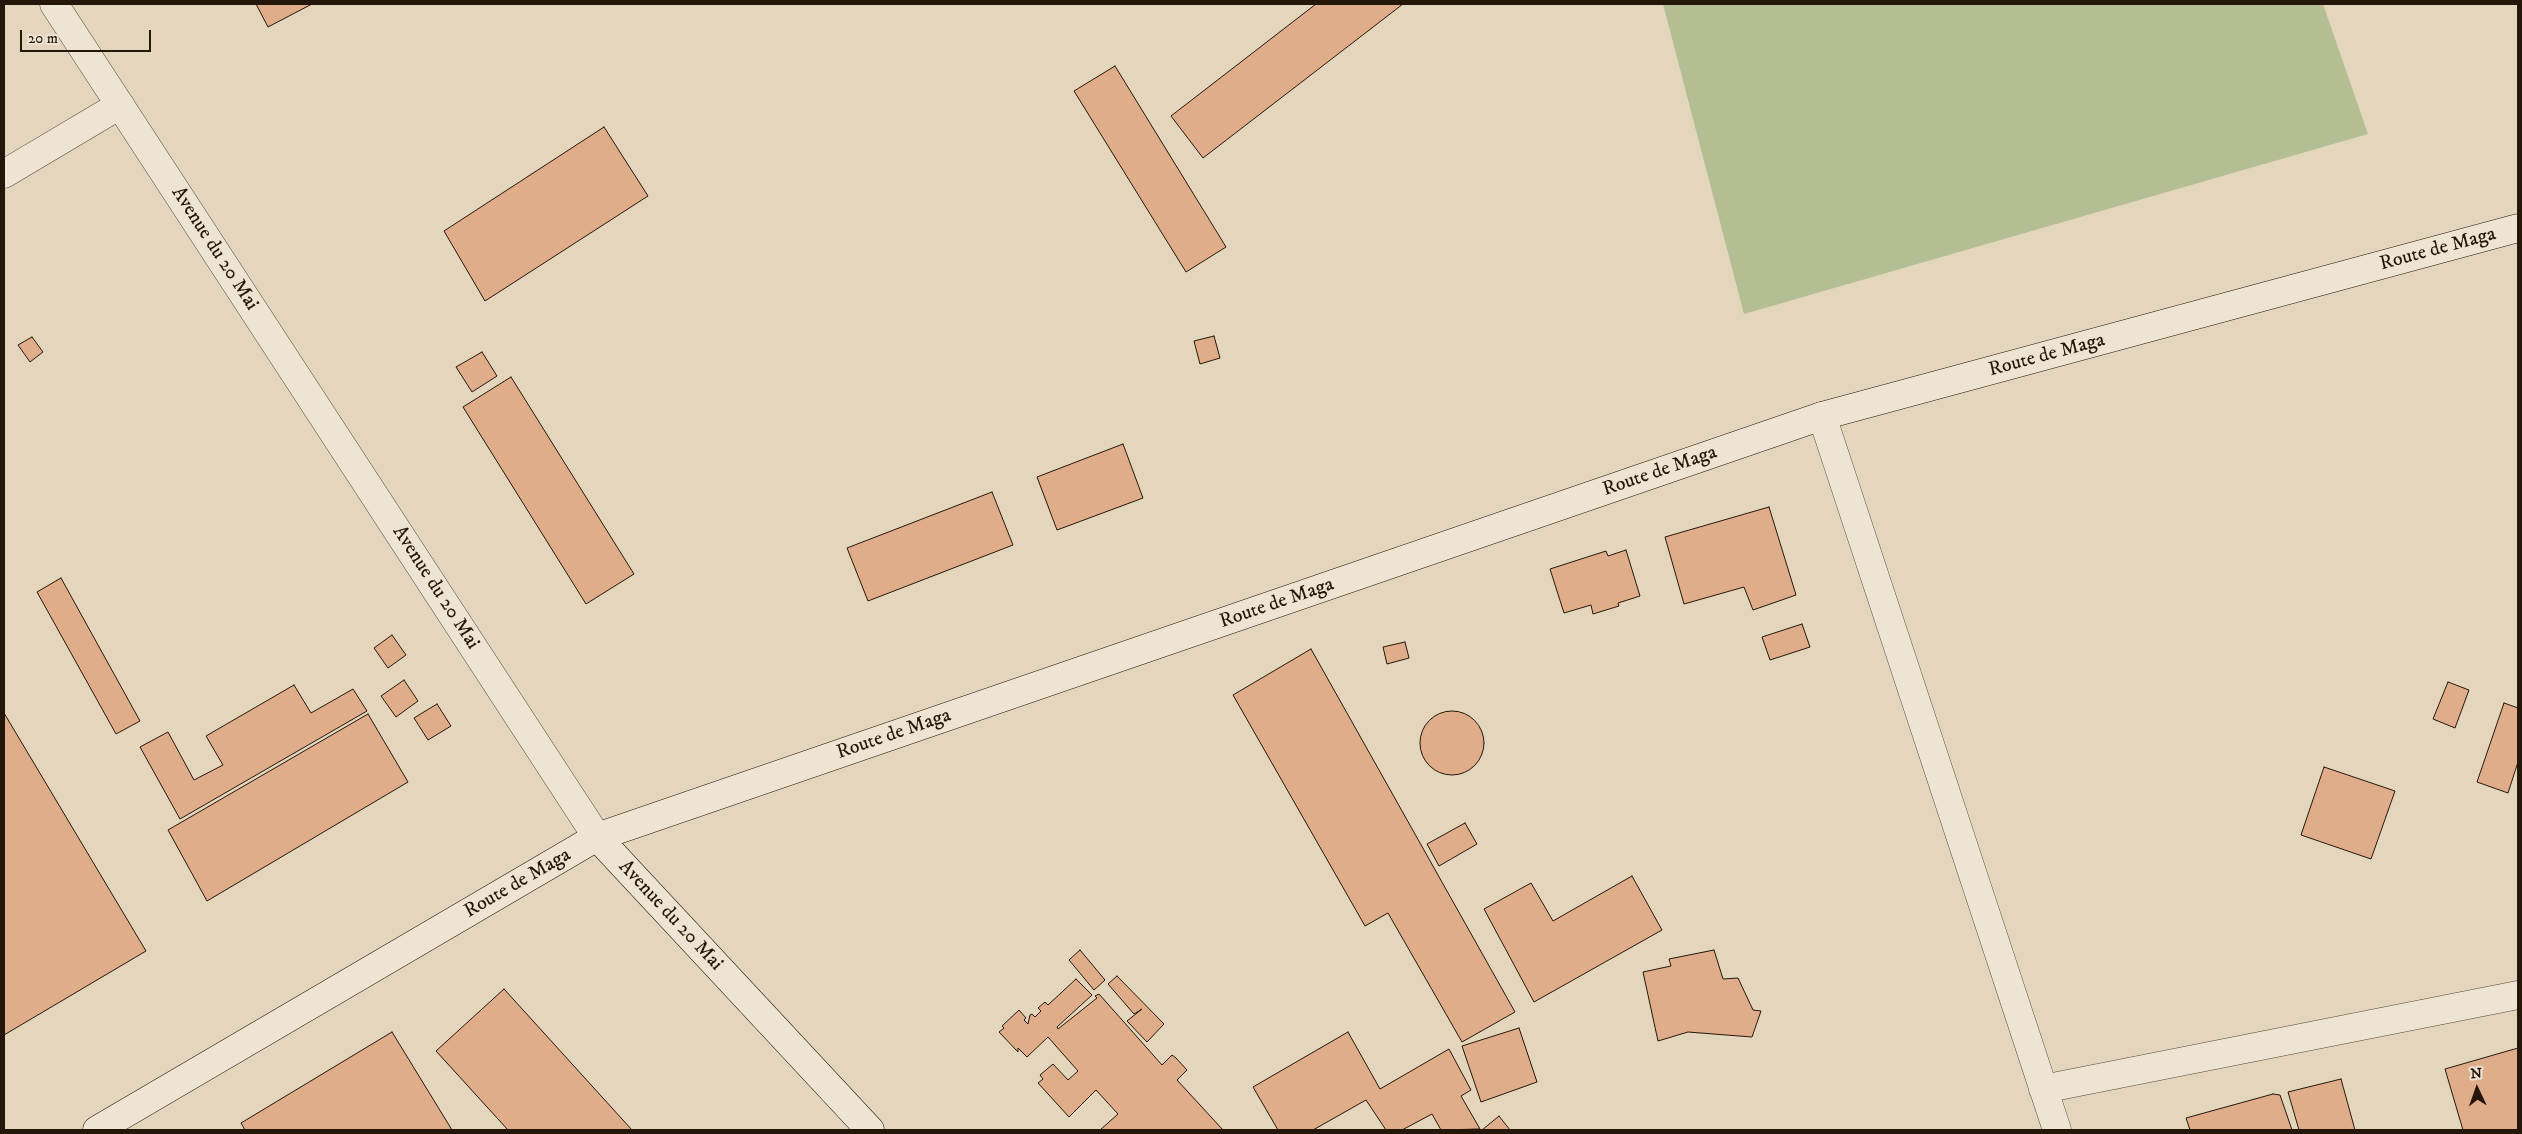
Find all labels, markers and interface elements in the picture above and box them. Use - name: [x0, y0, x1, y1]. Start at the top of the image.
- scale bar: [22, 20, 154, 52]
- text: 20 m: [28, 29, 58, 48]
- street label: Avenue du 20 Mai: [165, 183, 263, 315]
- street label: Route de Maga: [2377, 223, 2499, 277]
- street label: Route de Maga: [1986, 329, 2108, 383]
- street label: Route de Maga: [1600, 441, 1720, 503]
- street label: Avenue du 20 Mai: [386, 522, 484, 654]
- street label: Route de Maga: [1217, 573, 1337, 635]
- street label: Route de Maga: [834, 704, 954, 766]
- street label: Route de Maga: [460, 844, 576, 924]
- street label: Avenue du 20 Mai: [613, 856, 727, 976]
- north arrow: [2452, 1064, 2502, 1114]
- text: N: [2470, 1065, 2482, 1083]

